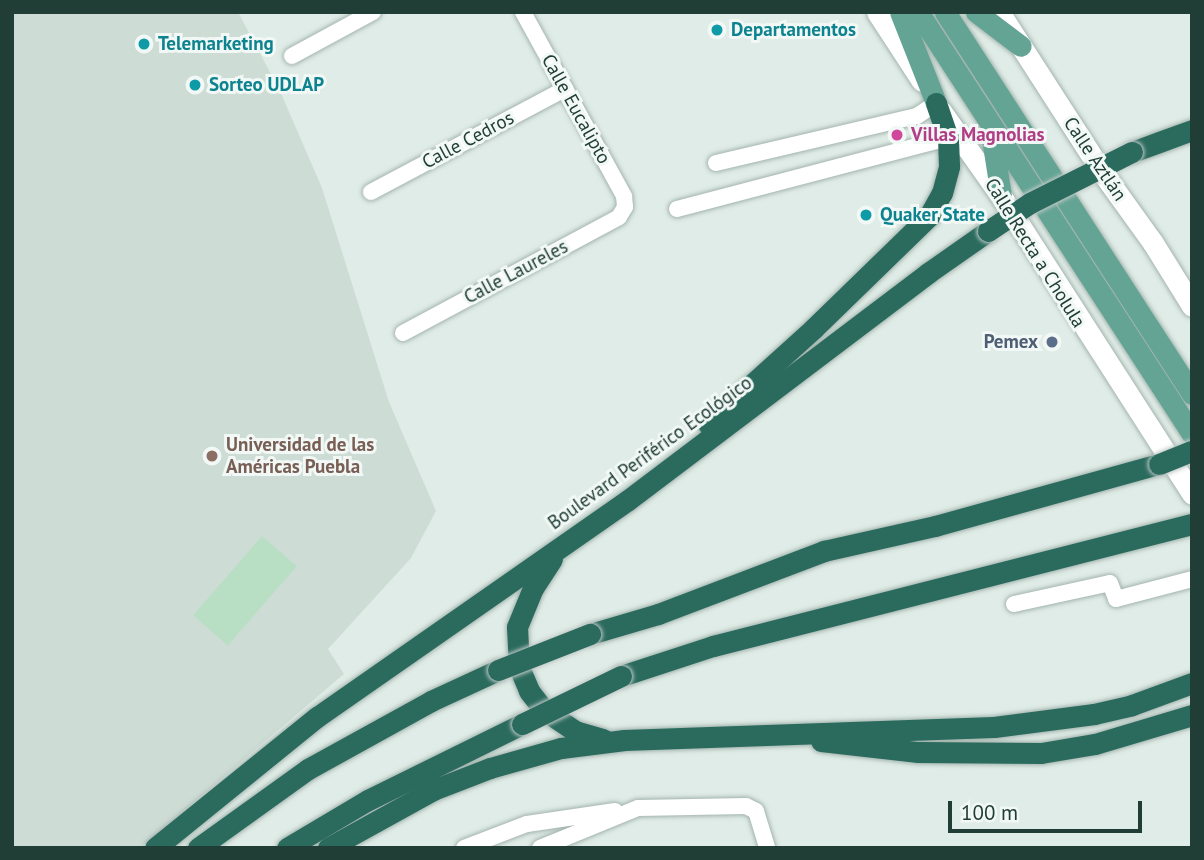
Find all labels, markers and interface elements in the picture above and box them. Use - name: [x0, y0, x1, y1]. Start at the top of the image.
- place label: Departamentos: [731, 19, 856, 41]
- marker: Departamentos: [709, 22, 725, 38]
- place label: Telemarketing: [158, 33, 274, 55]
- marker: Telemarketing: [136, 36, 152, 52]
- street label: Calle Eucalipto: [537, 50, 615, 168]
- place label: Sorteo UDLAP: [209, 74, 324, 96]
- marker: Sorteo UDLAP: [187, 77, 203, 93]
- street label: Calle Cedros: [418, 106, 518, 174]
- street label: Calle Aztlán: [1058, 113, 1132, 205]
- place label: Villas Magnolias: [911, 124, 1044, 146]
- marker: Villas Magnolias: [889, 127, 905, 143]
- street label: Calle Recta a Cholula: [980, 174, 1090, 332]
- place label: Quaker State: [880, 204, 985, 226]
- marker: Quaker State: [858, 207, 874, 223]
- street label: Calle Laureles: [460, 235, 572, 309]
- place label: Pemex: [984, 331, 1038, 353]
- marker: Pemex: [1044, 334, 1060, 350]
- street label: Boulevard Periférico Ecológico: [544, 371, 756, 535]
- place label: Universidad de las Américas Puebla: [226, 434, 374, 478]
- marker: Universidad de las Américas Puebla: [204, 448, 220, 464]
- scale bar: [952, 786, 1146, 830]
- text: 100 m: [961, 799, 1018, 826]

